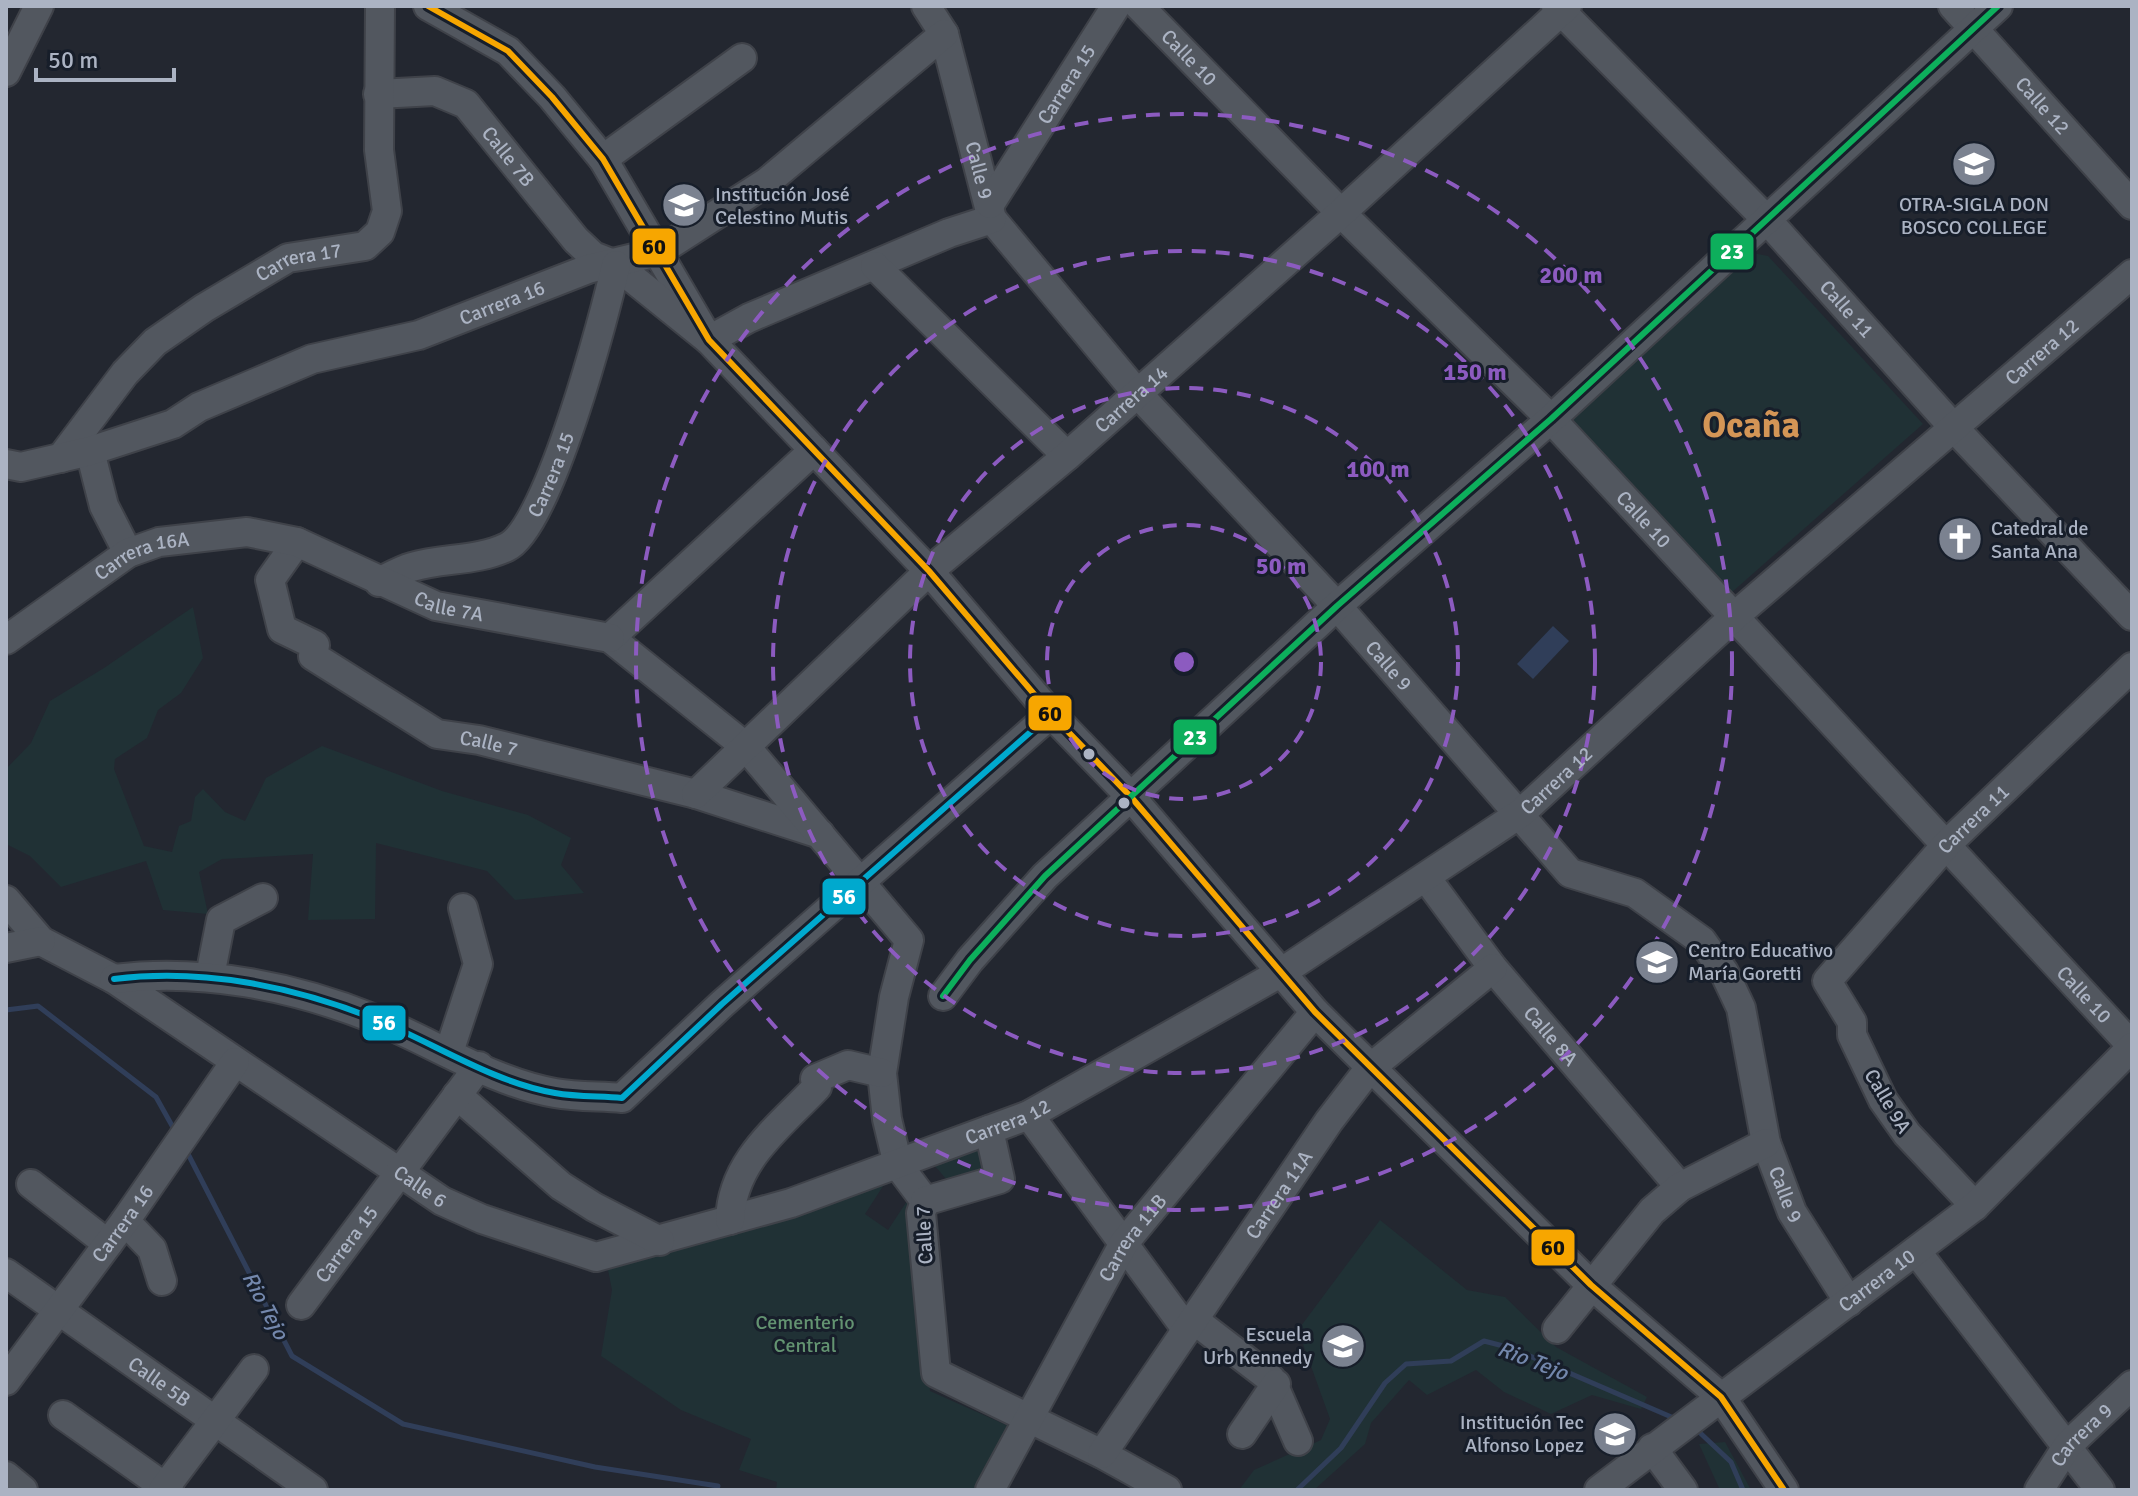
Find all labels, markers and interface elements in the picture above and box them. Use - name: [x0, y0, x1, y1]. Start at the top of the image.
- street label: Calle 10: [1156, 24, 1222, 91]
- scale bar: [36, 32, 174, 82]
- street label: Carrera 15: [1032, 40, 1101, 129]
- text: 50 m: [48, 45, 98, 75]
- street label: Calle 12: [2010, 72, 2075, 140]
- street label: Calle 7B: [476, 121, 540, 192]
- street label: Calle 9: [959, 139, 998, 202]
- school or university icon: OTRA-SIGLA DON BOSCO COLLEGE: [1950, 140, 1998, 188]
- school or university icon: Institución José Celestino Mutis: [660, 181, 708, 229]
- place label: Institución José Celestino Mutis: [715, 182, 850, 230]
- place label: OTRA-SIGLA DON BOSCO COLLEGE: [1899, 192, 2049, 240]
- line badge: 60: [631, 227, 677, 266]
- line badge: 23: [1709, 232, 1755, 271]
- text: 60: [642, 233, 666, 260]
- street label: Carrera 17: [251, 238, 343, 288]
- text: 23: [1720, 238, 1744, 265]
- text: 200 m: [1539, 260, 1603, 290]
- street label: Carrera 16: [456, 275, 549, 331]
- street label: Calle 11: [1814, 275, 1879, 343]
- street label: Carrera 12: [2000, 313, 2084, 391]
- text: 150 m: [1443, 357, 1507, 387]
- street label: Carrera 14: [1090, 360, 1174, 439]
- district label: Ocaña: [1702, 403, 1800, 448]
- street label: Carrera 15: [522, 429, 580, 522]
- text: 100 m: [1346, 454, 1410, 484]
- street label: Calle 10: [1611, 486, 1676, 554]
- church icon: Catedral de Santa Ana: [1936, 515, 1984, 563]
- place label: Catedral de Santa Ana: [1991, 516, 2089, 564]
- street label: Carrera 16A: [89, 527, 191, 586]
- text: 50 m: [1256, 551, 1306, 581]
- street label: Calle 7A: [410, 586, 486, 627]
- street label: Calle 9: [1360, 635, 1417, 696]
- centre of rings: [1170, 648, 1198, 676]
- line badge: 60: [1027, 694, 1073, 732]
- text: 60: [1038, 700, 1062, 727]
- line badge: 23: [1172, 718, 1218, 756]
- text: 23: [1183, 724, 1207, 751]
- street label: Calle 7: [458, 725, 520, 762]
- street label: Carrera 12: [1515, 741, 1598, 821]
- unlabelled marker: [1081, 746, 1097, 762]
- street label: Carrera 11: [1932, 779, 2015, 859]
- unlabelled marker: [1116, 795, 1132, 811]
- line badge: 56: [821, 877, 867, 916]
- text: 56: [832, 883, 856, 910]
- school or university icon: Centro Educativo María Goretti: [1633, 938, 1681, 986]
- place label: Centro Educativo María Goretti: [1688, 938, 1833, 986]
- street label: Calle 10: [2051, 961, 2117, 1029]
- street label: Calle 8A: [1518, 1001, 1583, 1071]
- line badge: 56: [361, 1004, 407, 1042]
- text: 56: [372, 1009, 396, 1036]
- street label: Calle 9A: [1859, 1064, 1917, 1138]
- street label: Carrera 12: [962, 1093, 1055, 1151]
- street label: Carrera 11A: [1240, 1146, 1318, 1244]
- street label: Calle 6: [389, 1160, 451, 1213]
- street label: Calle 9: [1763, 1163, 1808, 1228]
- street label: Carrera 16: [87, 1180, 159, 1268]
- street label: Carrera 11B: [1093, 1189, 1172, 1286]
- street label: Carrera 15: [310, 1201, 384, 1288]
- street label: Calle 7: [910, 1205, 939, 1265]
- line badge: 60: [1530, 1228, 1576, 1267]
- text: 60: [1541, 1234, 1565, 1261]
- street label: Carrera 10: [1834, 1244, 1920, 1318]
- water label: Rio Tejo: [236, 1267, 295, 1345]
- park label: Cementerio Central: [755, 1310, 855, 1358]
- place label: Escuela Urb Kennedy: [1203, 1322, 1313, 1370]
- school or university icon: Escuela Urb Kennedy: [1319, 1322, 1367, 1370]
- water label: Rio Tejo: [1494, 1335, 1573, 1387]
- street label: Calle 5B: [123, 1351, 195, 1413]
- street label: Carrera 9: [2045, 1398, 2118, 1471]
- place label: Institución Tec Alfonso Lopez: [1460, 1410, 1584, 1458]
- school or university icon: Institución Tec Alfonso Lopez: [1591, 1410, 1639, 1458]

